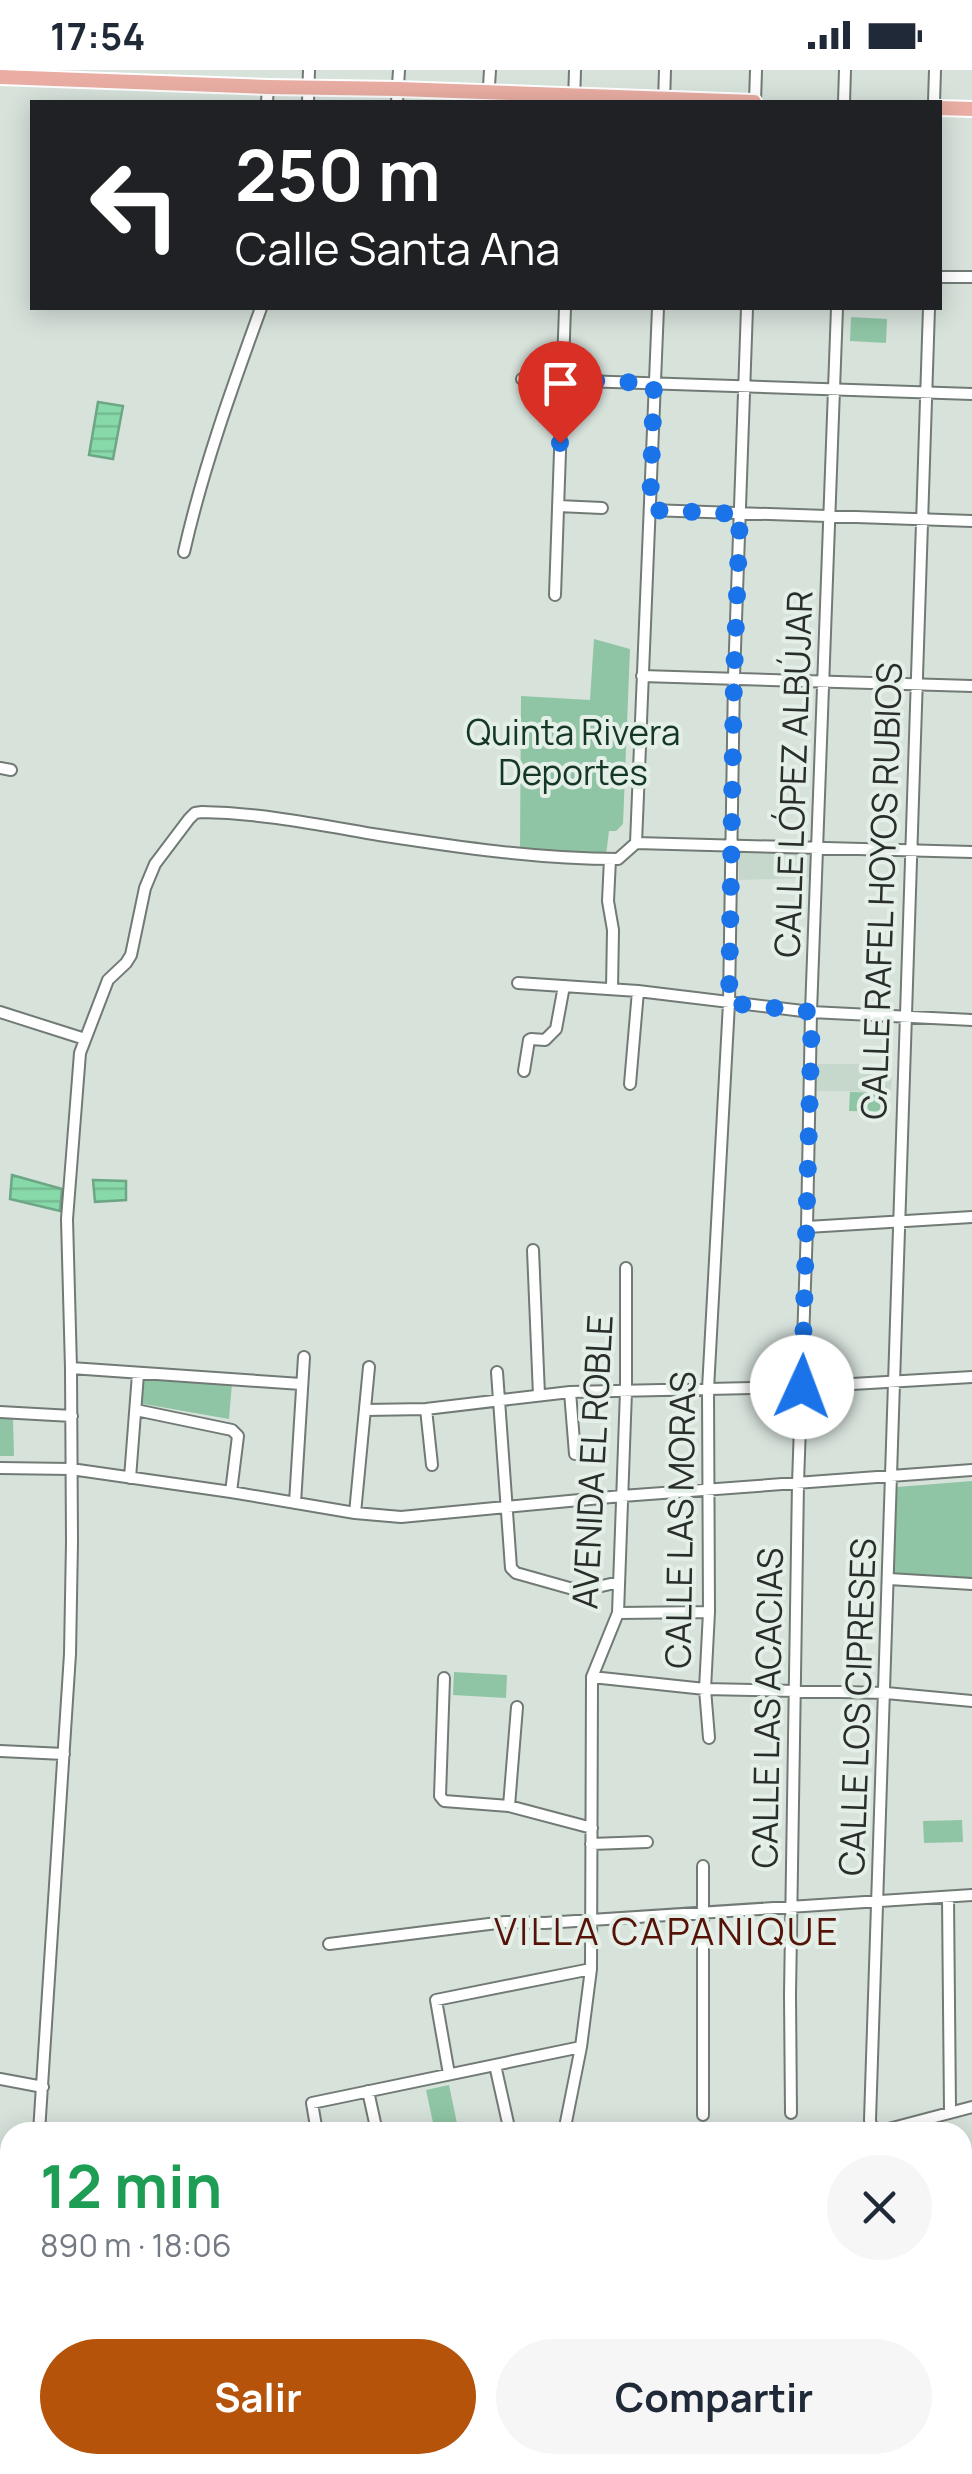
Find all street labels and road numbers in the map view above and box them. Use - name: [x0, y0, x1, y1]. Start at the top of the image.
- street label: CALLE LÓPEZ ALBÚJAR: [763, 590, 823, 958]
- street label: CALLE RAFEL HOYOS RUBIOS: [849, 662, 913, 1120]
- street label: AVENIDA EL ROBLE: [560, 1314, 624, 1610]
- street label: CALLE LAS MORAS: [653, 1371, 707, 1669]
- street label: CALLE LOS CIPRESES: [827, 1537, 887, 1877]
- street label: CALLE LAS ACACIAS: [740, 1547, 794, 1869]

